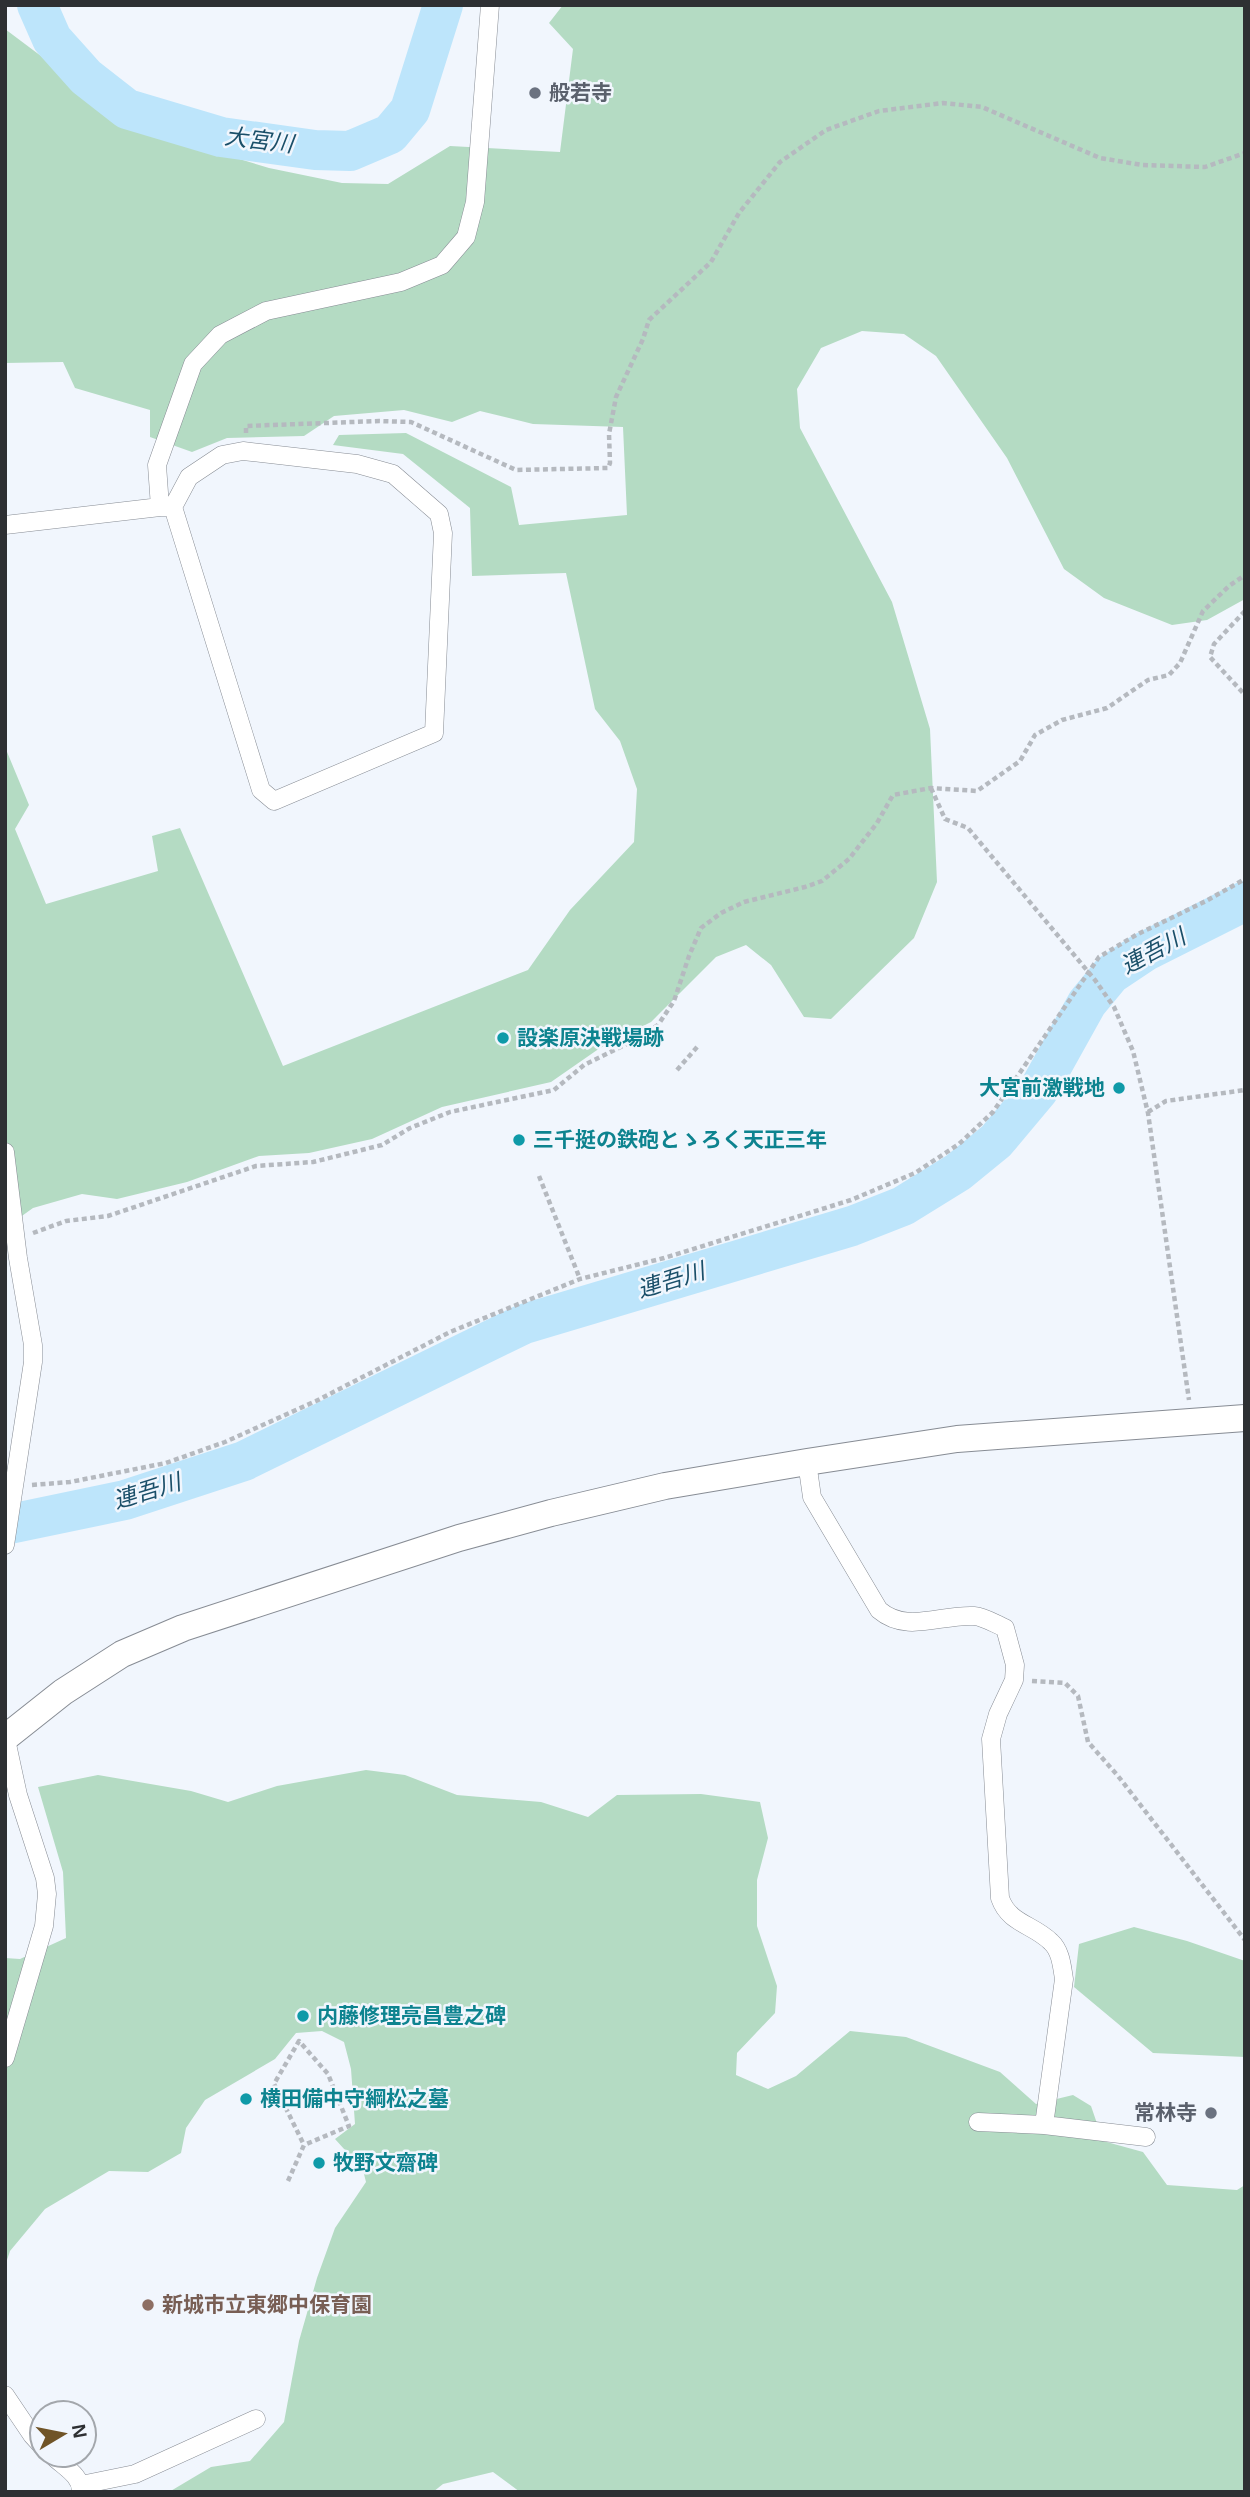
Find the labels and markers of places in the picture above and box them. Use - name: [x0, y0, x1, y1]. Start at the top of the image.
- place label: 般若寺: [549, 81, 612, 104]
- marker: 般若寺: [527, 85, 543, 101]
- place label: 設楽原決戦場跡: [517, 1026, 664, 1049]
- marker: 設楽原決戦場跡: [495, 1030, 511, 1046]
- place label: 大宮前激戦地: [979, 1076, 1105, 1099]
- marker: 大宮前激戦地: [1111, 1080, 1127, 1096]
- place label: 三千挺の鉄砲とゝろく天正三年: [533, 1128, 827, 1151]
- marker: 三千挺の鉄砲とゝろく天正三年: [511, 1132, 527, 1148]
- place label: 内藤修理亮昌豊之碑: [317, 2004, 506, 2027]
- marker: 内藤修理亮昌豊之碑: [295, 2008, 311, 2024]
- place label: 横田備中守綱松之墓: [260, 2087, 449, 2110]
- marker: 横田備中守綱松之墓: [238, 2091, 254, 2107]
- place label: 常林寺: [1134, 2101, 1197, 2124]
- marker: 常林寺: [1203, 2105, 1219, 2121]
- place label: 牧野文齋碑: [333, 2151, 438, 2174]
- marker: 牧野文齋碑: [311, 2155, 327, 2171]
- place label: 新城市立東郷中保育園: [162, 2293, 372, 2316]
- marker: 新城市立東郷中保育園: [140, 2297, 156, 2313]

